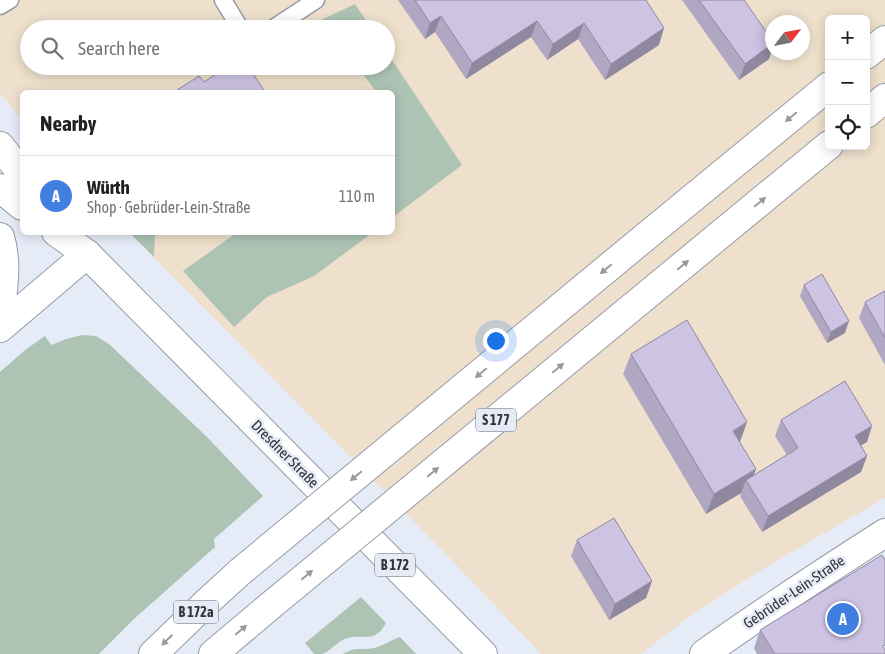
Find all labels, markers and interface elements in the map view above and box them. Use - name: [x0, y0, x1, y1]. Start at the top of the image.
- north arrow: [765, 15, 810, 60]
- map controls: [825, 15, 870, 150]
- button: +: [825, 15, 870, 60]
- search box: [20, 20, 395, 75]
- icon: search: [38, 34, 66, 62]
- text: Search here: [78, 37, 160, 59]
- button: −: [825, 60, 870, 105]
- button: locate: [825, 105, 870, 150]
- text: Nearby: [40, 111, 96, 135]
- one-way arrow: [785, 112, 798, 123]
- text: Würth: [87, 176, 130, 198]
- text: A: [52, 187, 60, 205]
- text: 110 m: [339, 187, 375, 205]
- one-way arrow: [753, 196, 766, 207]
- text: Shop · Gebrüder-Lein-Straße: [87, 198, 251, 216]
- one-way arrow: [677, 259, 689, 271]
- one-way arrow: [600, 264, 613, 275]
- your location: [483, 328, 509, 354]
- one-way arrow: [551, 363, 564, 374]
- one-way arrow: [475, 367, 488, 378]
- road number: S 177: [476, 408, 516, 432]
- street label: Dresdner Straße: [248, 416, 323, 491]
- one-way arrow: [426, 466, 439, 477]
- one-way arrow: [350, 471, 363, 482]
- street label: Gebrüder-Lein-Straße: [740, 551, 848, 632]
- road number: B 172: [375, 554, 415, 576]
- one-way arrow: [301, 570, 314, 581]
- road number: B 172a: [174, 600, 218, 624]
- pin: A: [827, 600, 859, 638]
- one-way arrow: [235, 624, 247, 636]
- one-way arrow: [161, 634, 173, 646]

